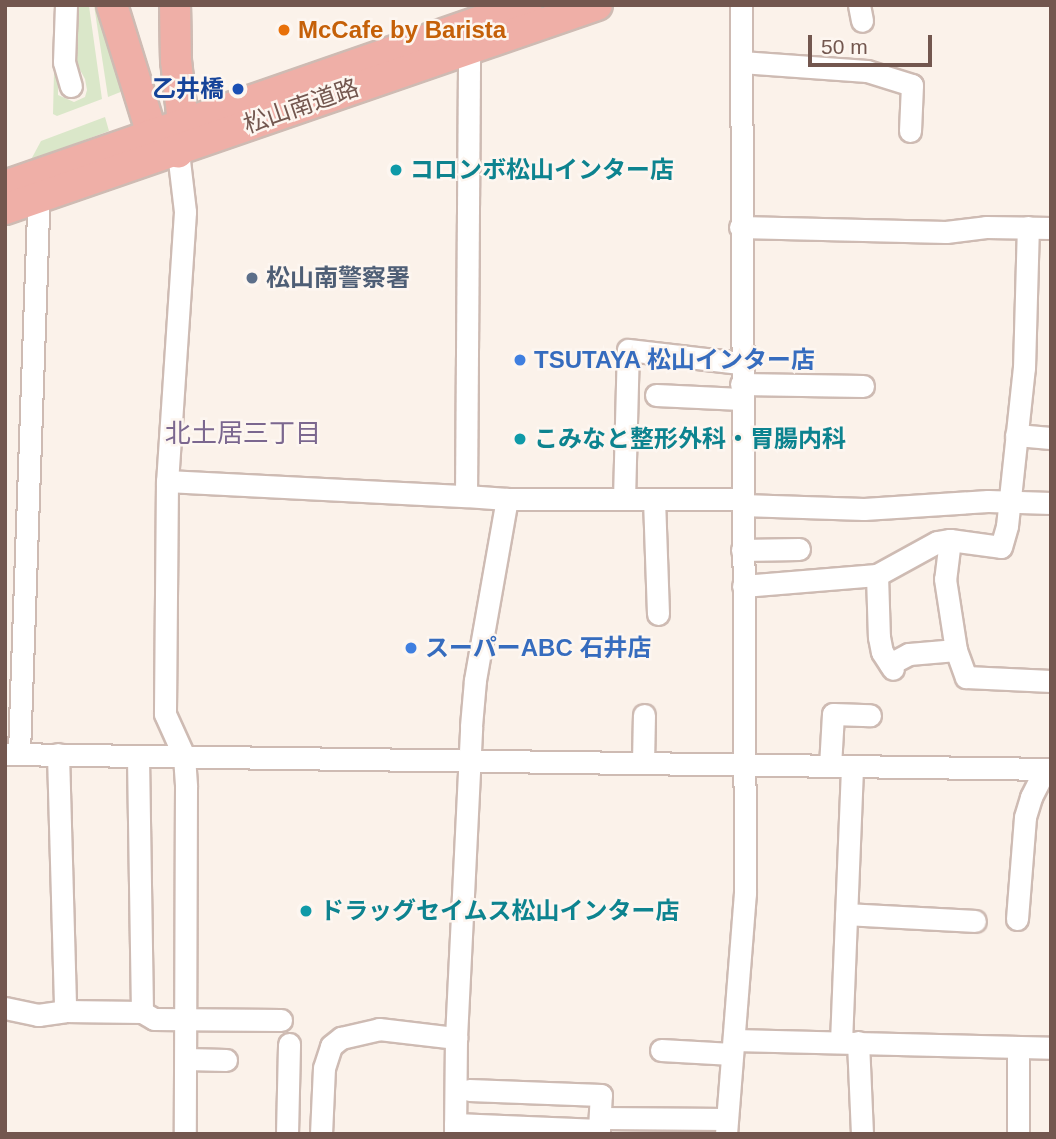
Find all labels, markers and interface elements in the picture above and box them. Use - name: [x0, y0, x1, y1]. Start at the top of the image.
- place label: McCafe by Barista: [298, 16, 506, 44]
- scale bar: [811, 21, 935, 65]
- marker: McCafe by Barista: [276, 22, 292, 38]
- text: 50 m: [821, 35, 868, 58]
- street label: 松山南道路: [240, 73, 362, 139]
- place label: 乙井橋: [152, 75, 224, 103]
- marker: 乙井橋: [230, 81, 246, 97]
- place label: コロンボ松山インター店: [410, 156, 674, 184]
- marker: コロンボ松山インター店: [388, 162, 404, 178]
- place label: 松山南警察署: [266, 264, 410, 292]
- marker: 松山南警察署: [244, 270, 260, 286]
- place label: TSUTAYA 松山インター店: [534, 346, 816, 374]
- marker: TSUTAYA 松山インター店: [512, 352, 528, 368]
- district label: 北土居三丁目: [165, 418, 321, 450]
- place label: こみなと整形外科・胃腸内科: [534, 425, 846, 453]
- marker: こみなと整形外科・胃腸内科: [512, 431, 528, 447]
- place label: スーパーABC 石井店: [425, 634, 652, 662]
- marker: スーパーABC 石井店: [403, 640, 419, 656]
- place label: ドラッグセイムス松山インター店: [320, 897, 680, 925]
- marker: ドラッグセイムス松山インター店: [298, 903, 314, 919]

